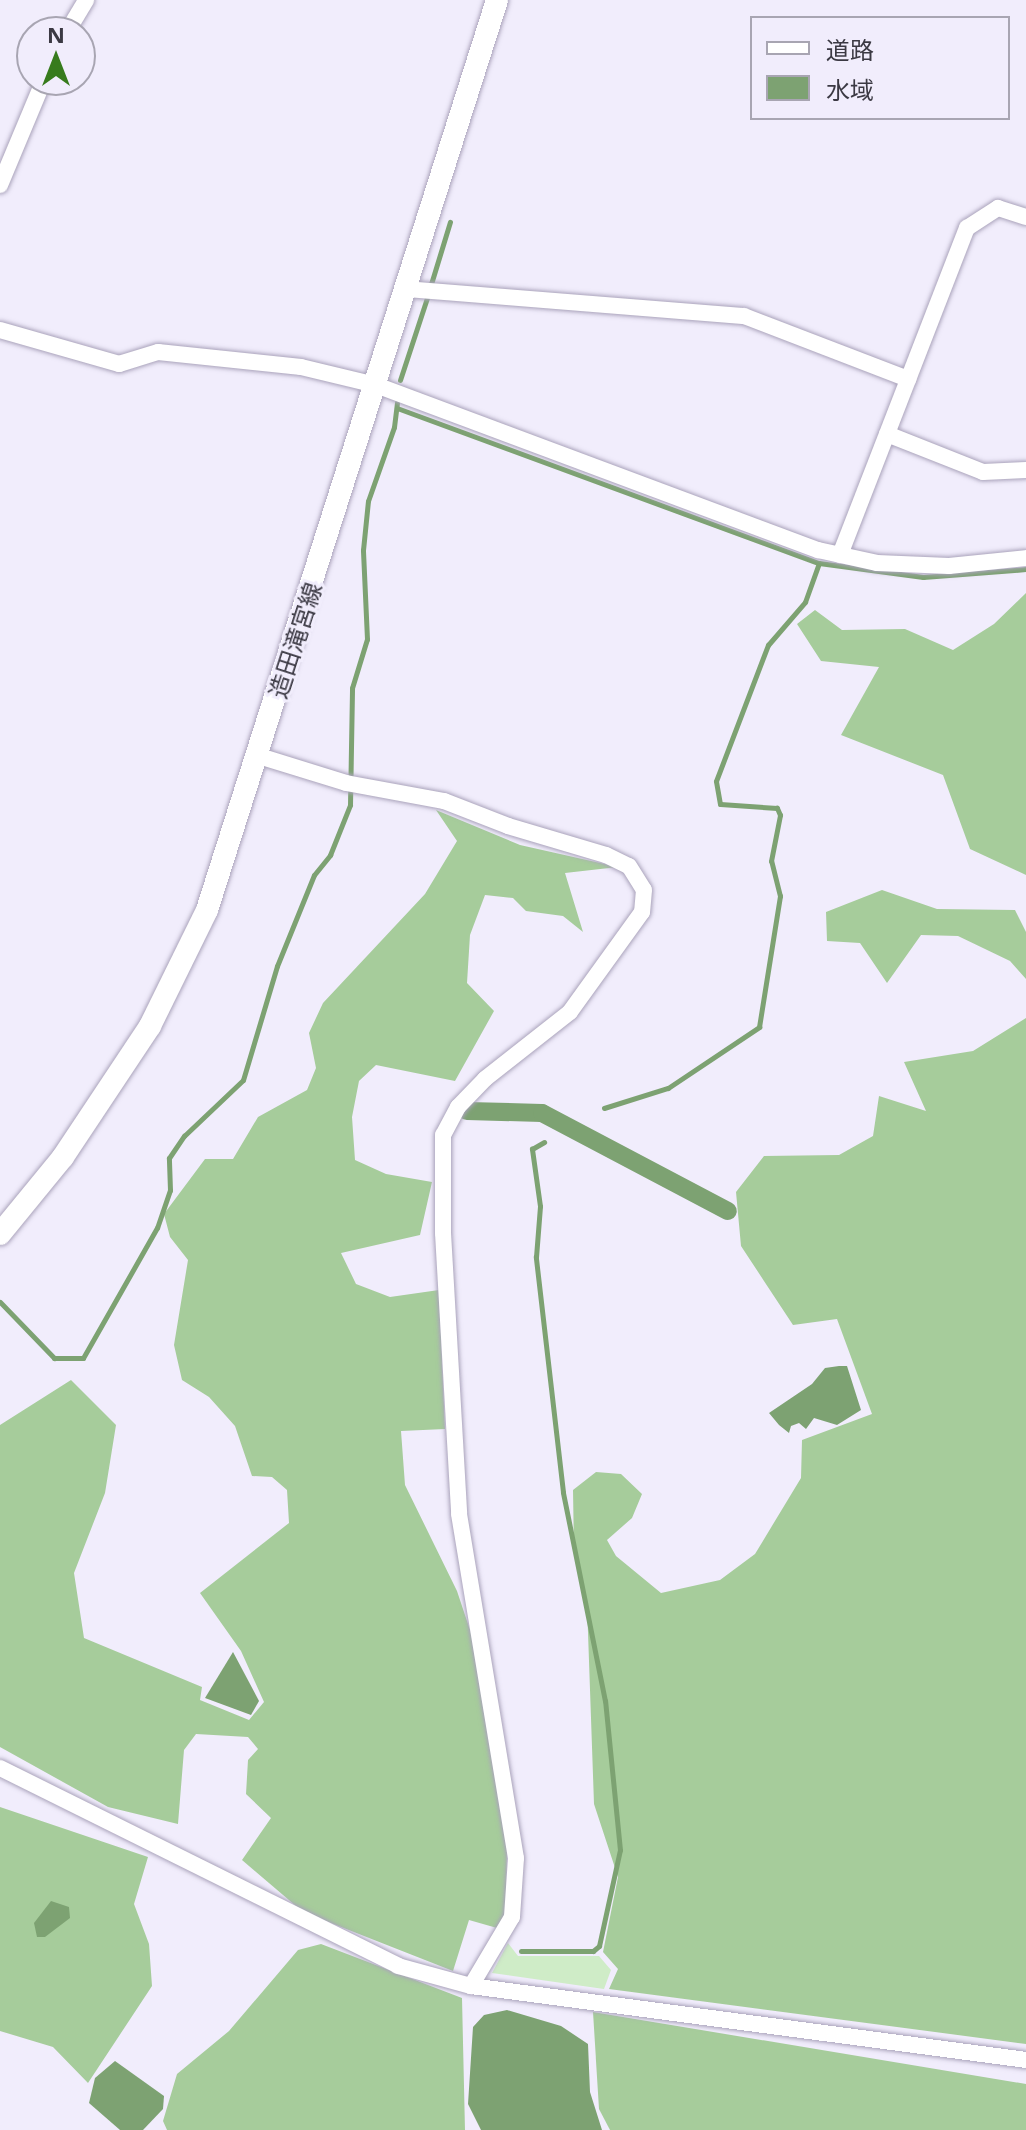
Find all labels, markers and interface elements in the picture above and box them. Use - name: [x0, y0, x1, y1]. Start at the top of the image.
- north arrow: [16, 16, 96, 96]
- legend: [750, 16, 1010, 120]
- text: N: [47, 19, 65, 49]
- text: 道路: [826, 33, 874, 66]
- text: 水域: [826, 73, 874, 106]
- street label: 造田滝宮線: [263, 578, 327, 702]

